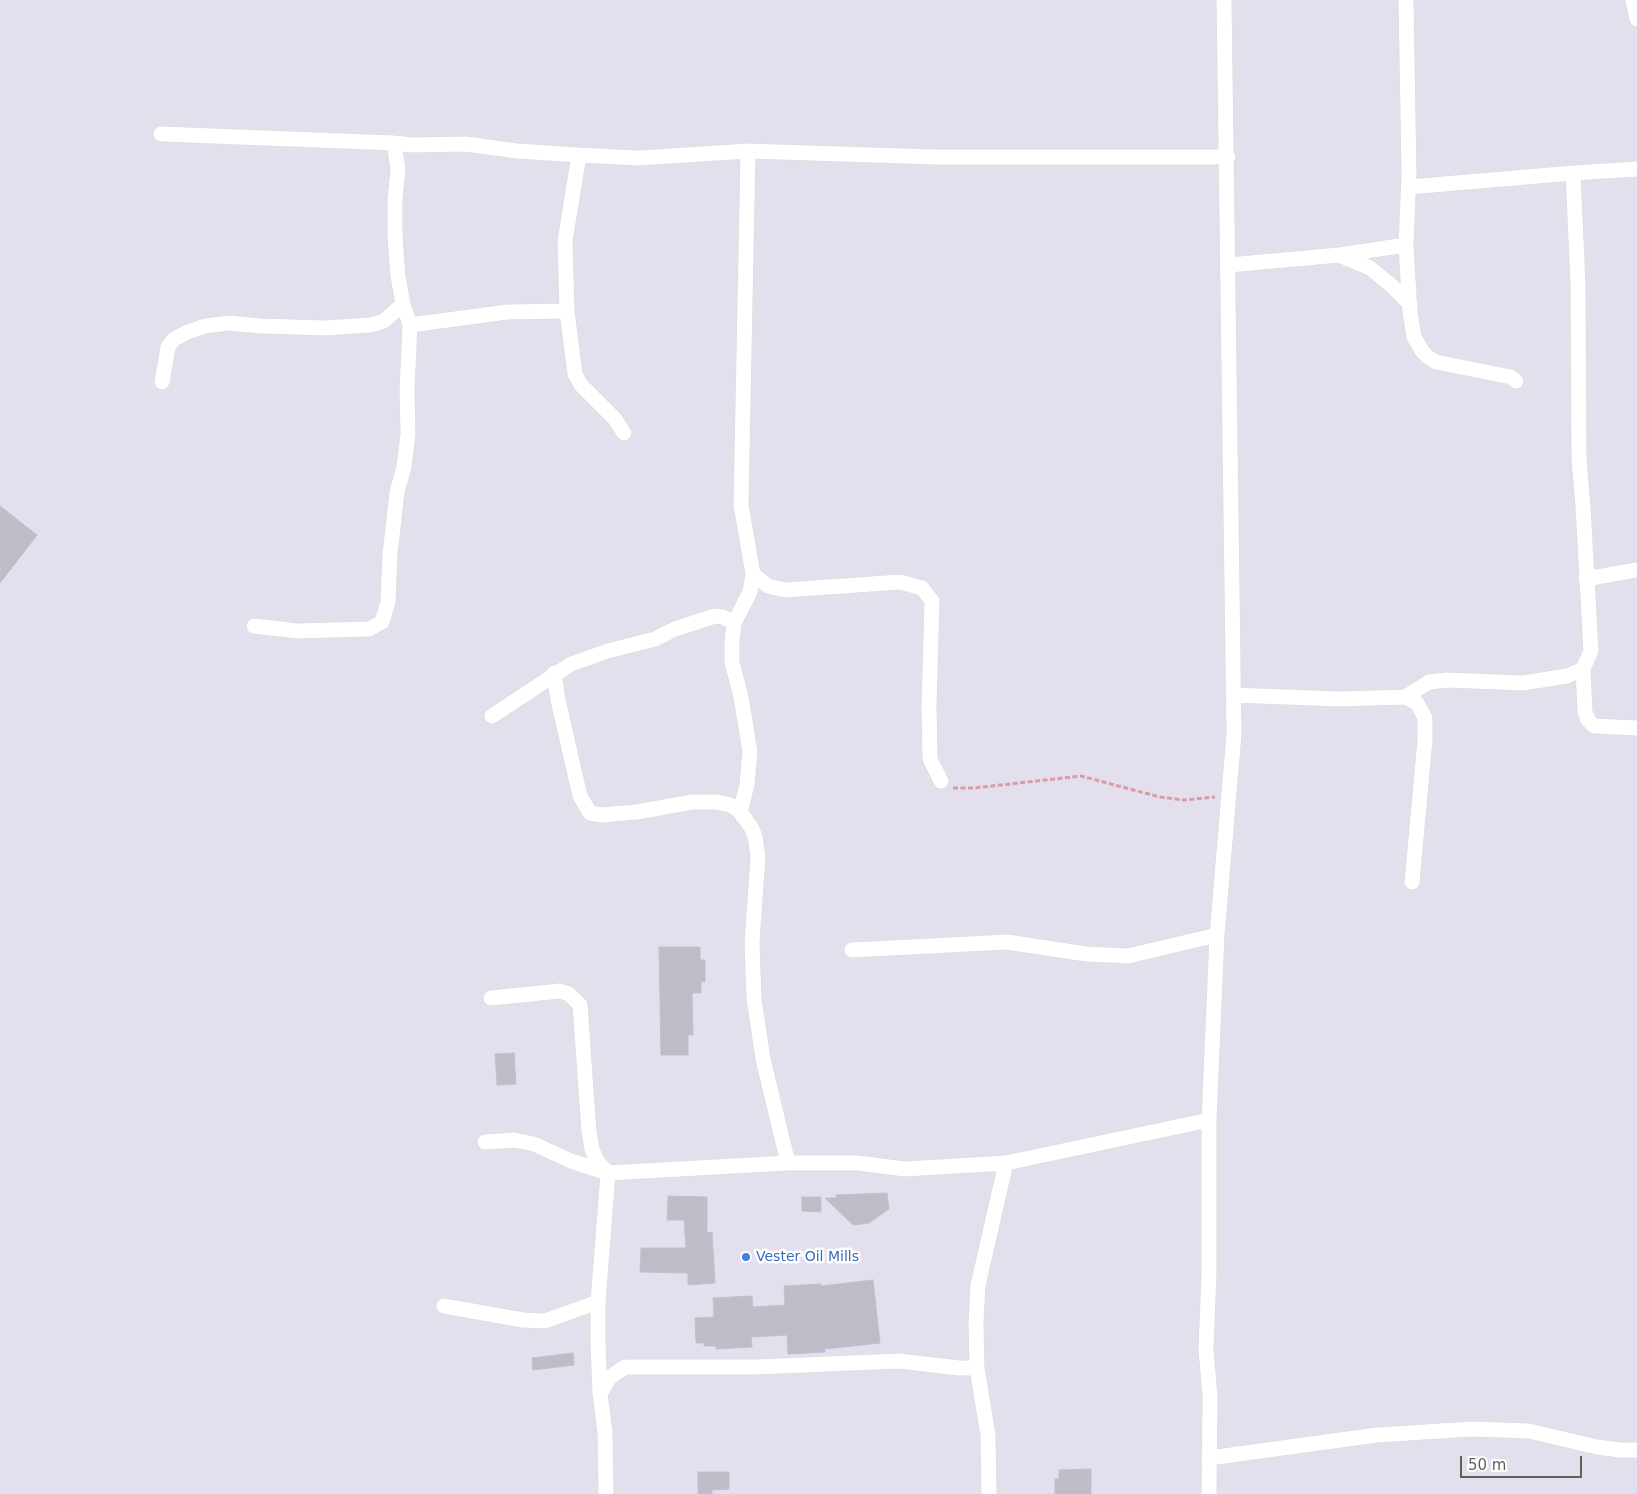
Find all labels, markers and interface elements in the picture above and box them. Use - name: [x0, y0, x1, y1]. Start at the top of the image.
- place label: Vester Oil Mills: [756, 1249, 859, 1265]
- marker: Vester Oil Mills: [740, 1251, 752, 1263]
- scale bar: [1462, 1446, 1584, 1478]
- text: 50 m: [1468, 1456, 1506, 1474]

